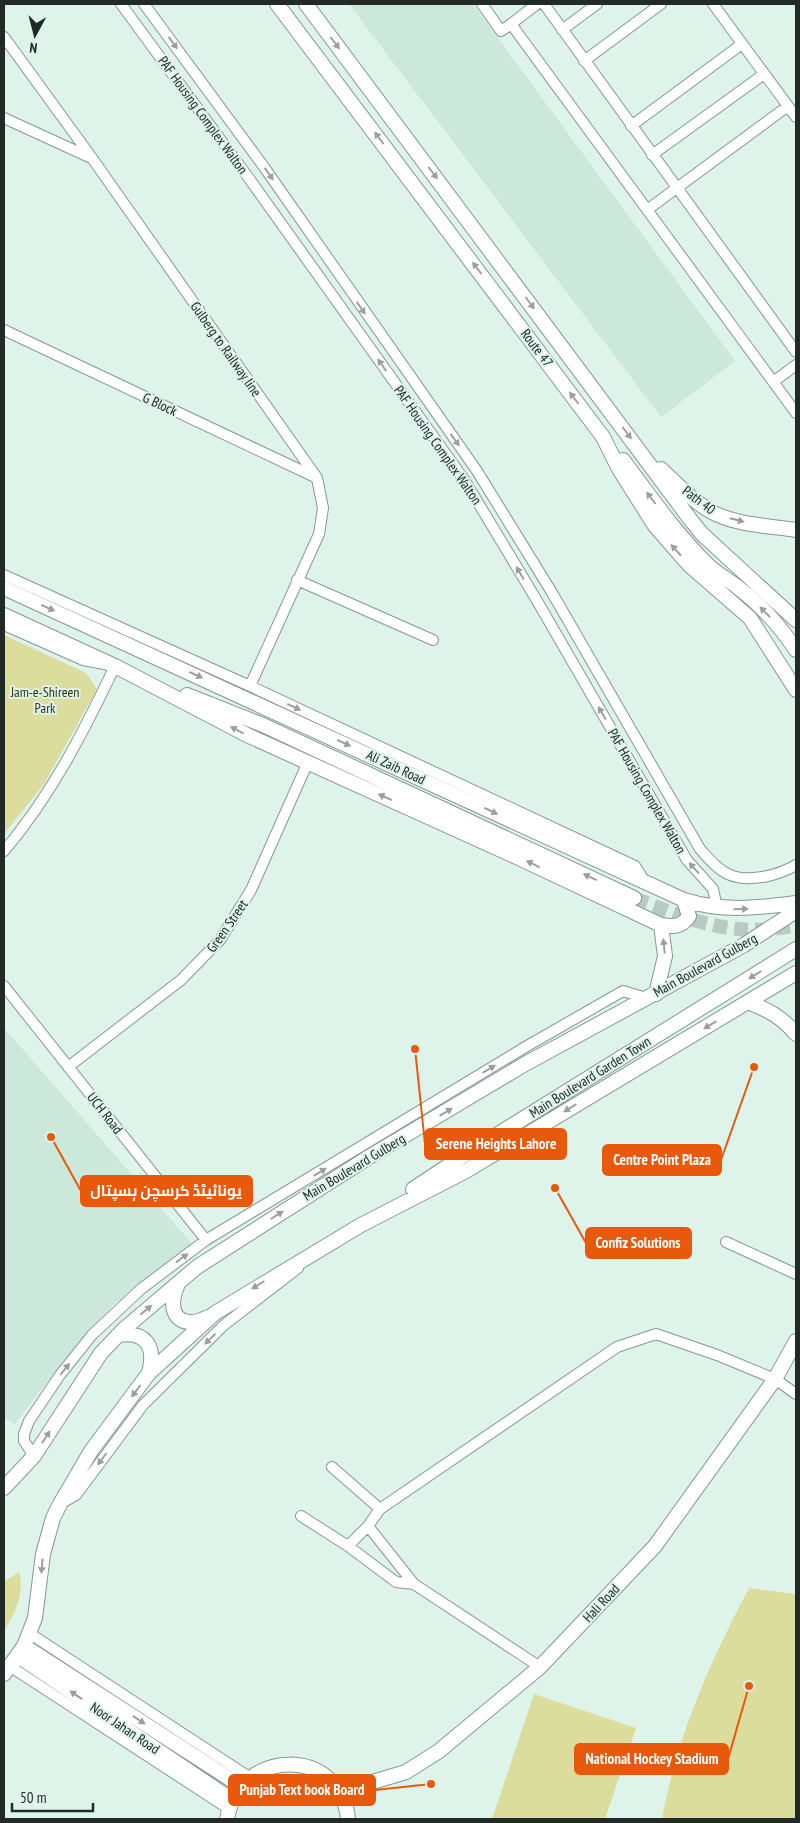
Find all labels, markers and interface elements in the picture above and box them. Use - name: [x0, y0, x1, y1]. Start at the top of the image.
- north arrow: [10, 10, 60, 60]
- one-way arrow: [168, 36, 178, 50]
- one-way arrow: [330, 36, 341, 49]
- text: N: [29, 39, 38, 57]
- street label: PAF Housing Complex Walton: [154, 52, 252, 178]
- one-way arrow: [374, 131, 384, 145]
- one-way arrow: [428, 166, 438, 180]
- one-way arrow: [264, 167, 274, 181]
- one-way arrow: [472, 261, 482, 275]
- one-way arrow: [525, 296, 535, 310]
- street label: Gulberg to Railway line: [186, 298, 266, 400]
- one-way arrow: [356, 301, 366, 315]
- street label: Route 47: [517, 325, 557, 371]
- one-way arrow: [377, 358, 387, 371]
- street label: PAF Housing Complex Walton: [390, 382, 486, 508]
- street label: G Block: [140, 388, 181, 420]
- one-way arrow: [569, 391, 579, 405]
- one-way arrow: [622, 426, 632, 440]
- one-way arrow: [450, 434, 460, 447]
- street label: Path 40: [679, 482, 719, 518]
- one-way arrow: [646, 491, 656, 505]
- one-way arrow: [729, 516, 744, 524]
- one-way arrow: [670, 544, 681, 557]
- one-way arrow: [516, 566, 525, 579]
- one-way arrow: [41, 604, 55, 612]
- one-way arrow: [759, 607, 771, 619]
- one-way arrow: [189, 672, 203, 680]
- park label: Jam-e-Shireen Park: [10, 683, 79, 717]
- one-way arrow: [287, 703, 301, 711]
- one-way arrow: [598, 706, 606, 720]
- street label: PAF Housing Complex Walton: [604, 725, 690, 857]
- one-way arrow: [230, 726, 244, 734]
- one-way arrow: [337, 739, 351, 747]
- street label: Ali Zaib Road: [364, 745, 428, 789]
- one-way arrow: [378, 793, 392, 801]
- one-way arrow: [484, 807, 498, 815]
- one-way arrow: [526, 860, 540, 868]
- one-way arrow: [688, 862, 700, 874]
- one-way arrow: [583, 873, 597, 881]
- street label: Green Street: [202, 896, 252, 956]
- one-way arrow: [734, 904, 750, 912]
- street label: Main Boulevard Gulberg: [650, 929, 760, 1001]
- one-way arrow: [660, 938, 668, 954]
- one-way arrow: [748, 970, 761, 979]
- one-way arrow: [703, 1021, 716, 1030]
- street label: Main Boulevard Garden Town: [526, 1032, 654, 1122]
- one-way arrow: [482, 1065, 495, 1074]
- street label: UCH Road: [83, 1089, 127, 1137]
- one-way arrow: [563, 1104, 576, 1113]
- one-way arrow: [439, 1107, 452, 1116]
- street label: Main Boulevard Gulberg: [300, 1129, 408, 1205]
- callout: Serene Heights Lahore: [425, 1129, 566, 1159]
- text: Serene Heights Lahore: [436, 1134, 556, 1153]
- callout: Centre Point Plaza: [603, 1145, 721, 1175]
- text: Centre Point Plaza: [613, 1150, 711, 1169]
- one-way arrow: [313, 1167, 326, 1176]
- callout: یونائیٹڈ کرسچن ہسپتال: [81, 1176, 252, 1206]
- text: یونائیٹڈ کرسچن ہسپتال: [90, 1181, 242, 1202]
- one-way arrow: [270, 1210, 283, 1219]
- callout: Confiz Solutions: [586, 1228, 691, 1258]
- text: Confiz Solutions: [595, 1233, 681, 1252]
- one-way arrow: [175, 1253, 189, 1263]
- one-way arrow: [252, 1280, 265, 1290]
- one-way arrow: [139, 1305, 152, 1316]
- one-way arrow: [204, 1332, 216, 1344]
- one-way arrow: [59, 1363, 70, 1376]
- one-way arrow: [131, 1384, 141, 1397]
- one-way arrow: [41, 1430, 50, 1443]
- one-way arrow: [97, 1452, 107, 1466]
- one-way arrow: [38, 1558, 46, 1574]
- street label: Hali Road: [579, 1580, 623, 1626]
- one-way arrow: [69, 1690, 82, 1699]
- street label: Noor Jahan Road: [87, 1698, 163, 1758]
- one-way arrow: [132, 1715, 145, 1725]
- callout: National Hockey Stadium: [575, 1744, 728, 1774]
- text: National Hockey Stadium: [585, 1749, 719, 1768]
- callout: Punjab Text book Board: [229, 1775, 375, 1805]
- scale bar: [12, 1780, 94, 1812]
- text: Punjab Text book Board: [240, 1780, 365, 1799]
- text: 50 m: [20, 1788, 46, 1807]

